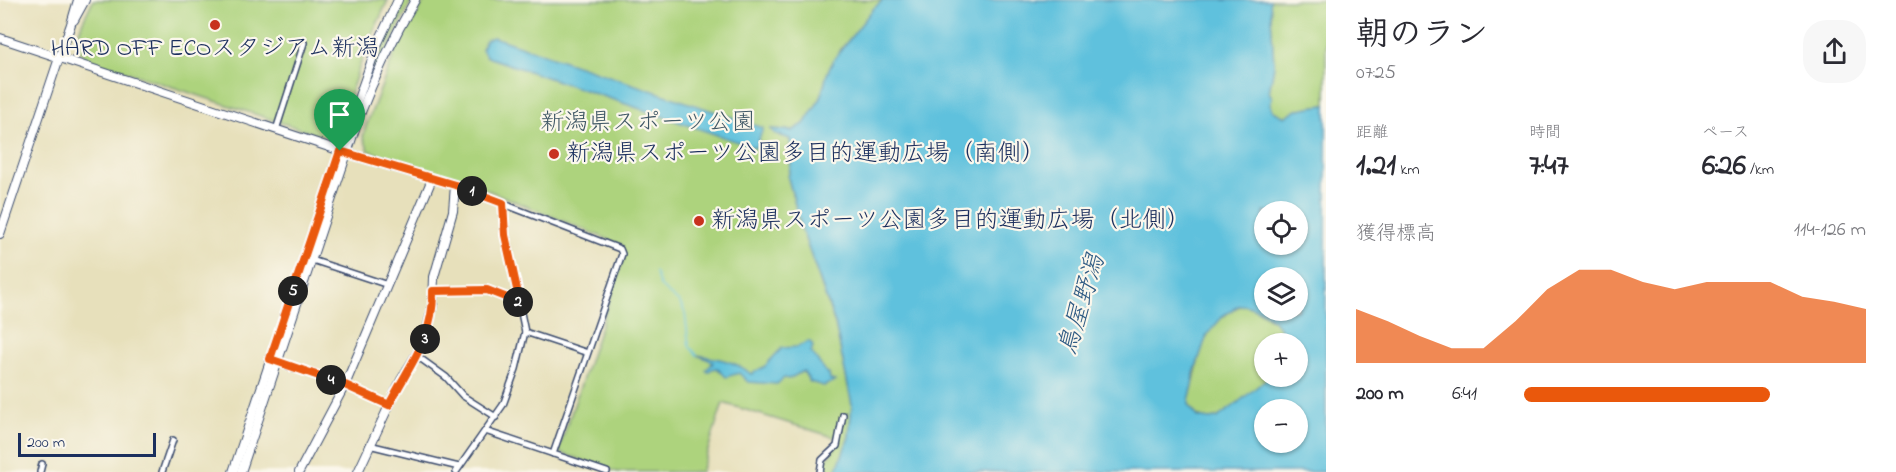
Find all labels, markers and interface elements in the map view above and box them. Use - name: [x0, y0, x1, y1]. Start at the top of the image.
- text: 朝のラン: [1356, 12, 1488, 60]
- marker: HARD OFF ECOスタジアム新潟: [208, 18, 222, 32]
- button: share: [1803, 20, 1866, 83]
- place label: HARD OFF ECOスタジアム新潟: [51, 32, 379, 67]
- text: 07:25: [1356, 59, 1396, 88]
- pin: [314, 89, 365, 151]
- icon: arrive: [323, 98, 356, 131]
- park label: 新潟県スポーツ公園: [540, 106, 756, 141]
- text: 距離: [1356, 121, 1388, 145]
- text: 時間: [1529, 121, 1561, 145]
- text: ペース: [1702, 121, 1749, 145]
- place label: 新潟県スポーツ公園多目的運動広場（南側）: [566, 137, 1046, 172]
- text: 1.21: [1356, 145, 1396, 189]
- text: 7:47: [1529, 145, 1569, 189]
- text: 6:26: [1702, 145, 1746, 189]
- marker: 新潟県スポーツ公園多目的運動広場（南側）: [547, 147, 561, 161]
- text: km: [1396, 158, 1420, 182]
- text: /km: [1746, 158, 1774, 182]
- pin: 1: [457, 176, 487, 206]
- text: 1: [469, 179, 475, 203]
- map controls: [1254, 201, 1308, 453]
- button: locate: [1254, 201, 1308, 255]
- place label: 新潟県スポーツ公園多目的運動広場（北側）: [711, 204, 1191, 239]
- marker: 新潟県スポーツ公園多目的運動広場（北側）: [692, 214, 706, 228]
- text: 114–126 m: [1794, 216, 1866, 245]
- text: 獲得標高: [1356, 220, 1436, 249]
- water label: 鳥屋野潟: [1050, 249, 1117, 360]
- button: layers: [1254, 267, 1308, 321]
- pin: 5: [278, 276, 308, 306]
- text: 5: [288, 279, 298, 303]
- pin: 2: [503, 287, 533, 317]
- text: 2: [514, 290, 522, 314]
- pin: 3: [410, 324, 440, 354]
- text: 3: [422, 327, 428, 351]
- button: +: [1254, 333, 1308, 387]
- pin: 4: [316, 365, 346, 395]
- text: 4: [328, 368, 334, 392]
- text: 200 m: [1356, 380, 1404, 409]
- text: 6:41: [1452, 380, 1477, 409]
- button: −: [1254, 399, 1308, 453]
- scale bar: [18, 430, 156, 458]
- text: 200 m: [27, 431, 65, 455]

